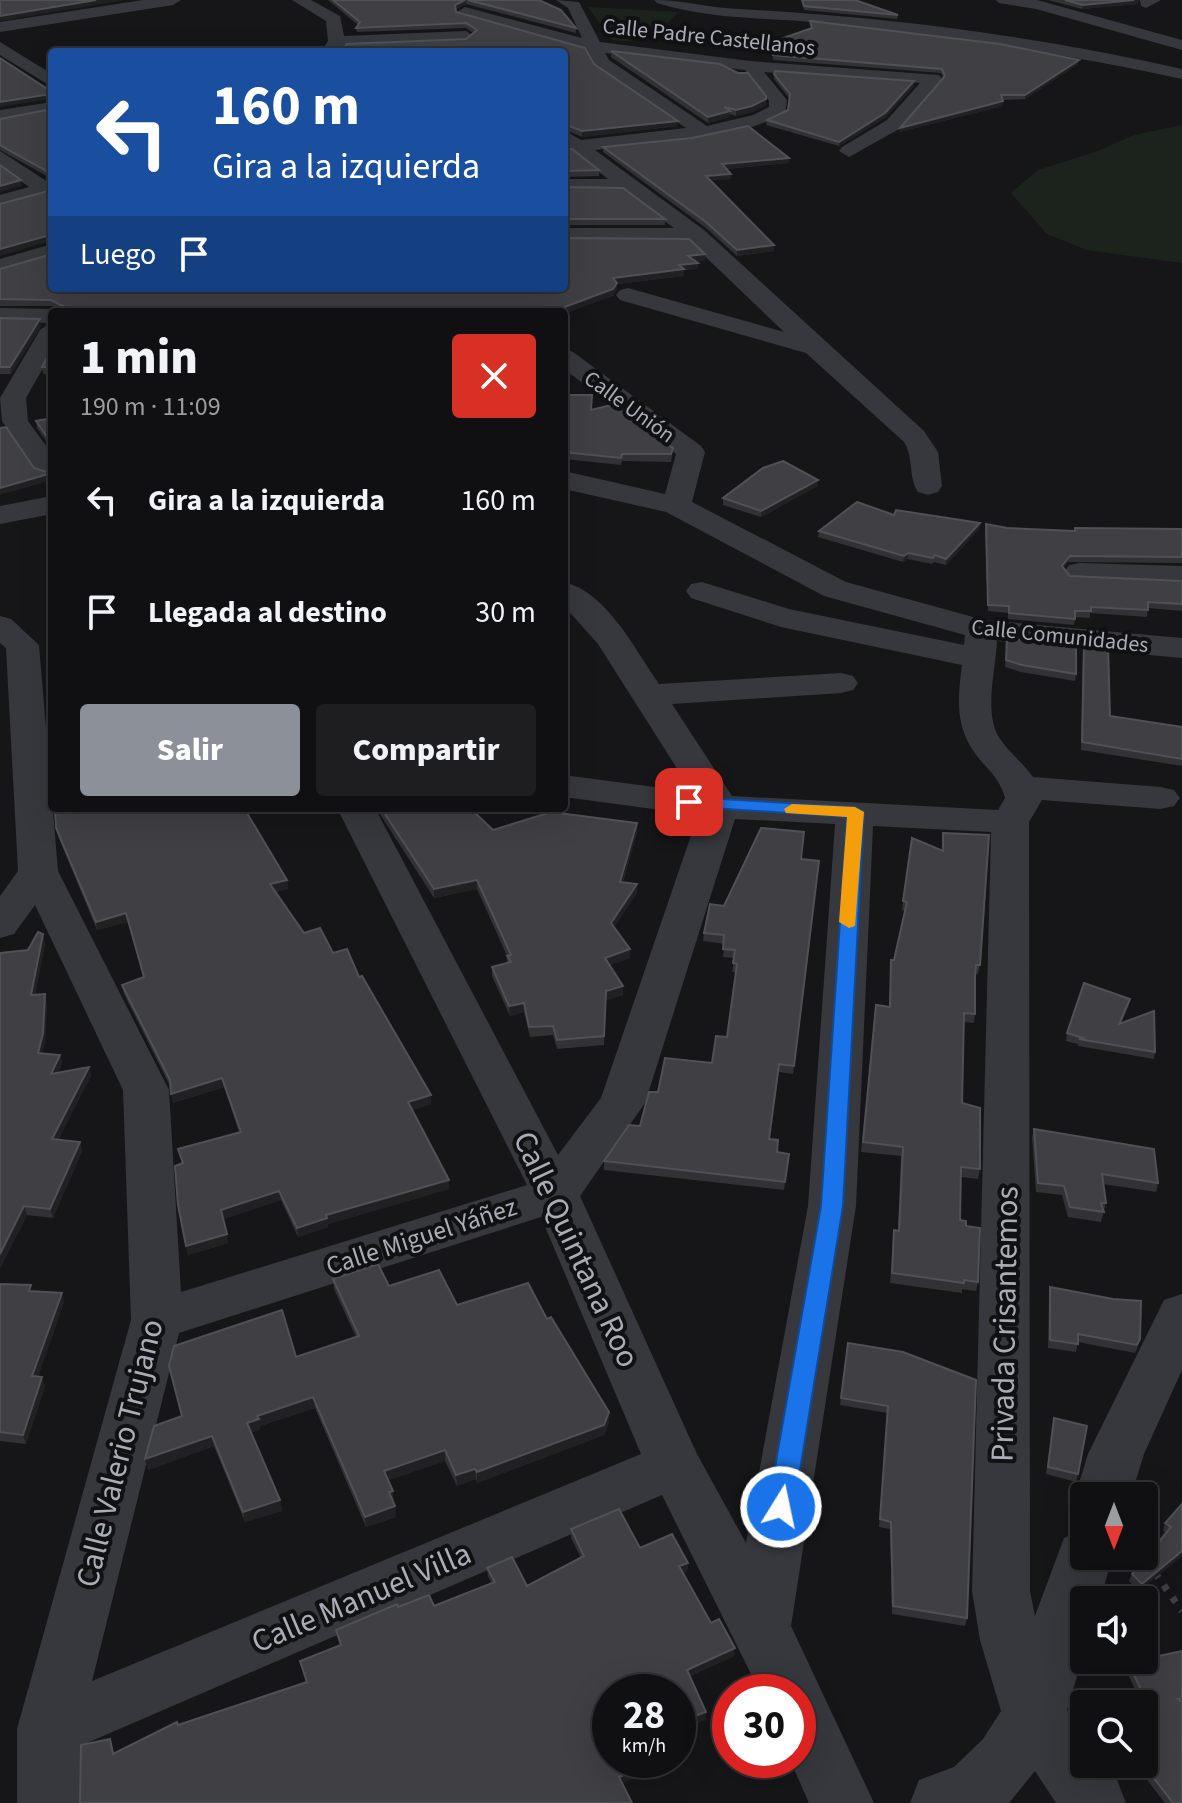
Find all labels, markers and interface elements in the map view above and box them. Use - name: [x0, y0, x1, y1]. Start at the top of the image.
- street label: Calle Padre Castellanos: [601, 10, 817, 64]
- text: 160 m: [212, 67, 360, 146]
- icon: left: [80, 80, 184, 184]
- text: Gira a la izquierda: [212, 141, 480, 192]
- icon: arrive: [172, 232, 216, 276]
- text: Luego: [80, 233, 156, 276]
- text: 1 min: [80, 324, 198, 392]
- button: close: [452, 334, 536, 418]
- street label: Calle Unión: [577, 363, 682, 451]
- text: 190 m · 11:09: [80, 388, 221, 425]
- icon: left: [80, 478, 124, 522]
- text: Gira a la izquierda: [148, 479, 385, 522]
- text: 160 m: [460, 479, 536, 522]
- icon: arrive: [80, 590, 124, 634]
- text: Llegada al destino: [148, 591, 387, 634]
- text: 30 m: [475, 591, 536, 634]
- street label: Calle Comunidades: [970, 611, 1150, 661]
- button: Salir: [80, 704, 300, 796]
- button: Compartir: [316, 704, 536, 796]
- pin: [655, 768, 723, 836]
- icon: arrive: [667, 780, 711, 824]
- street label: Calle Quintana Roo: [501, 1124, 651, 1375]
- street label: Privada Crisantemos: [980, 1186, 1030, 1462]
- street label: Calle Miguel Yáñez: [321, 1188, 521, 1285]
- street label: Calle Valerio Trujano: [64, 1314, 176, 1592]
- position arrow: [739, 1465, 823, 1549]
- north arrow: [1070, 1482, 1158, 1570]
- map controls: [1070, 1482, 1158, 1778]
- street label: Calle Manuel Villa: [244, 1531, 478, 1665]
- button: sound: [1070, 1586, 1158, 1674]
- speed limit sign: 30: [712, 1674, 816, 1778]
- text: 28: [623, 1687, 665, 1744]
- button: search: [1070, 1690, 1158, 1778]
- text: km/h: [622, 1732, 666, 1760]

